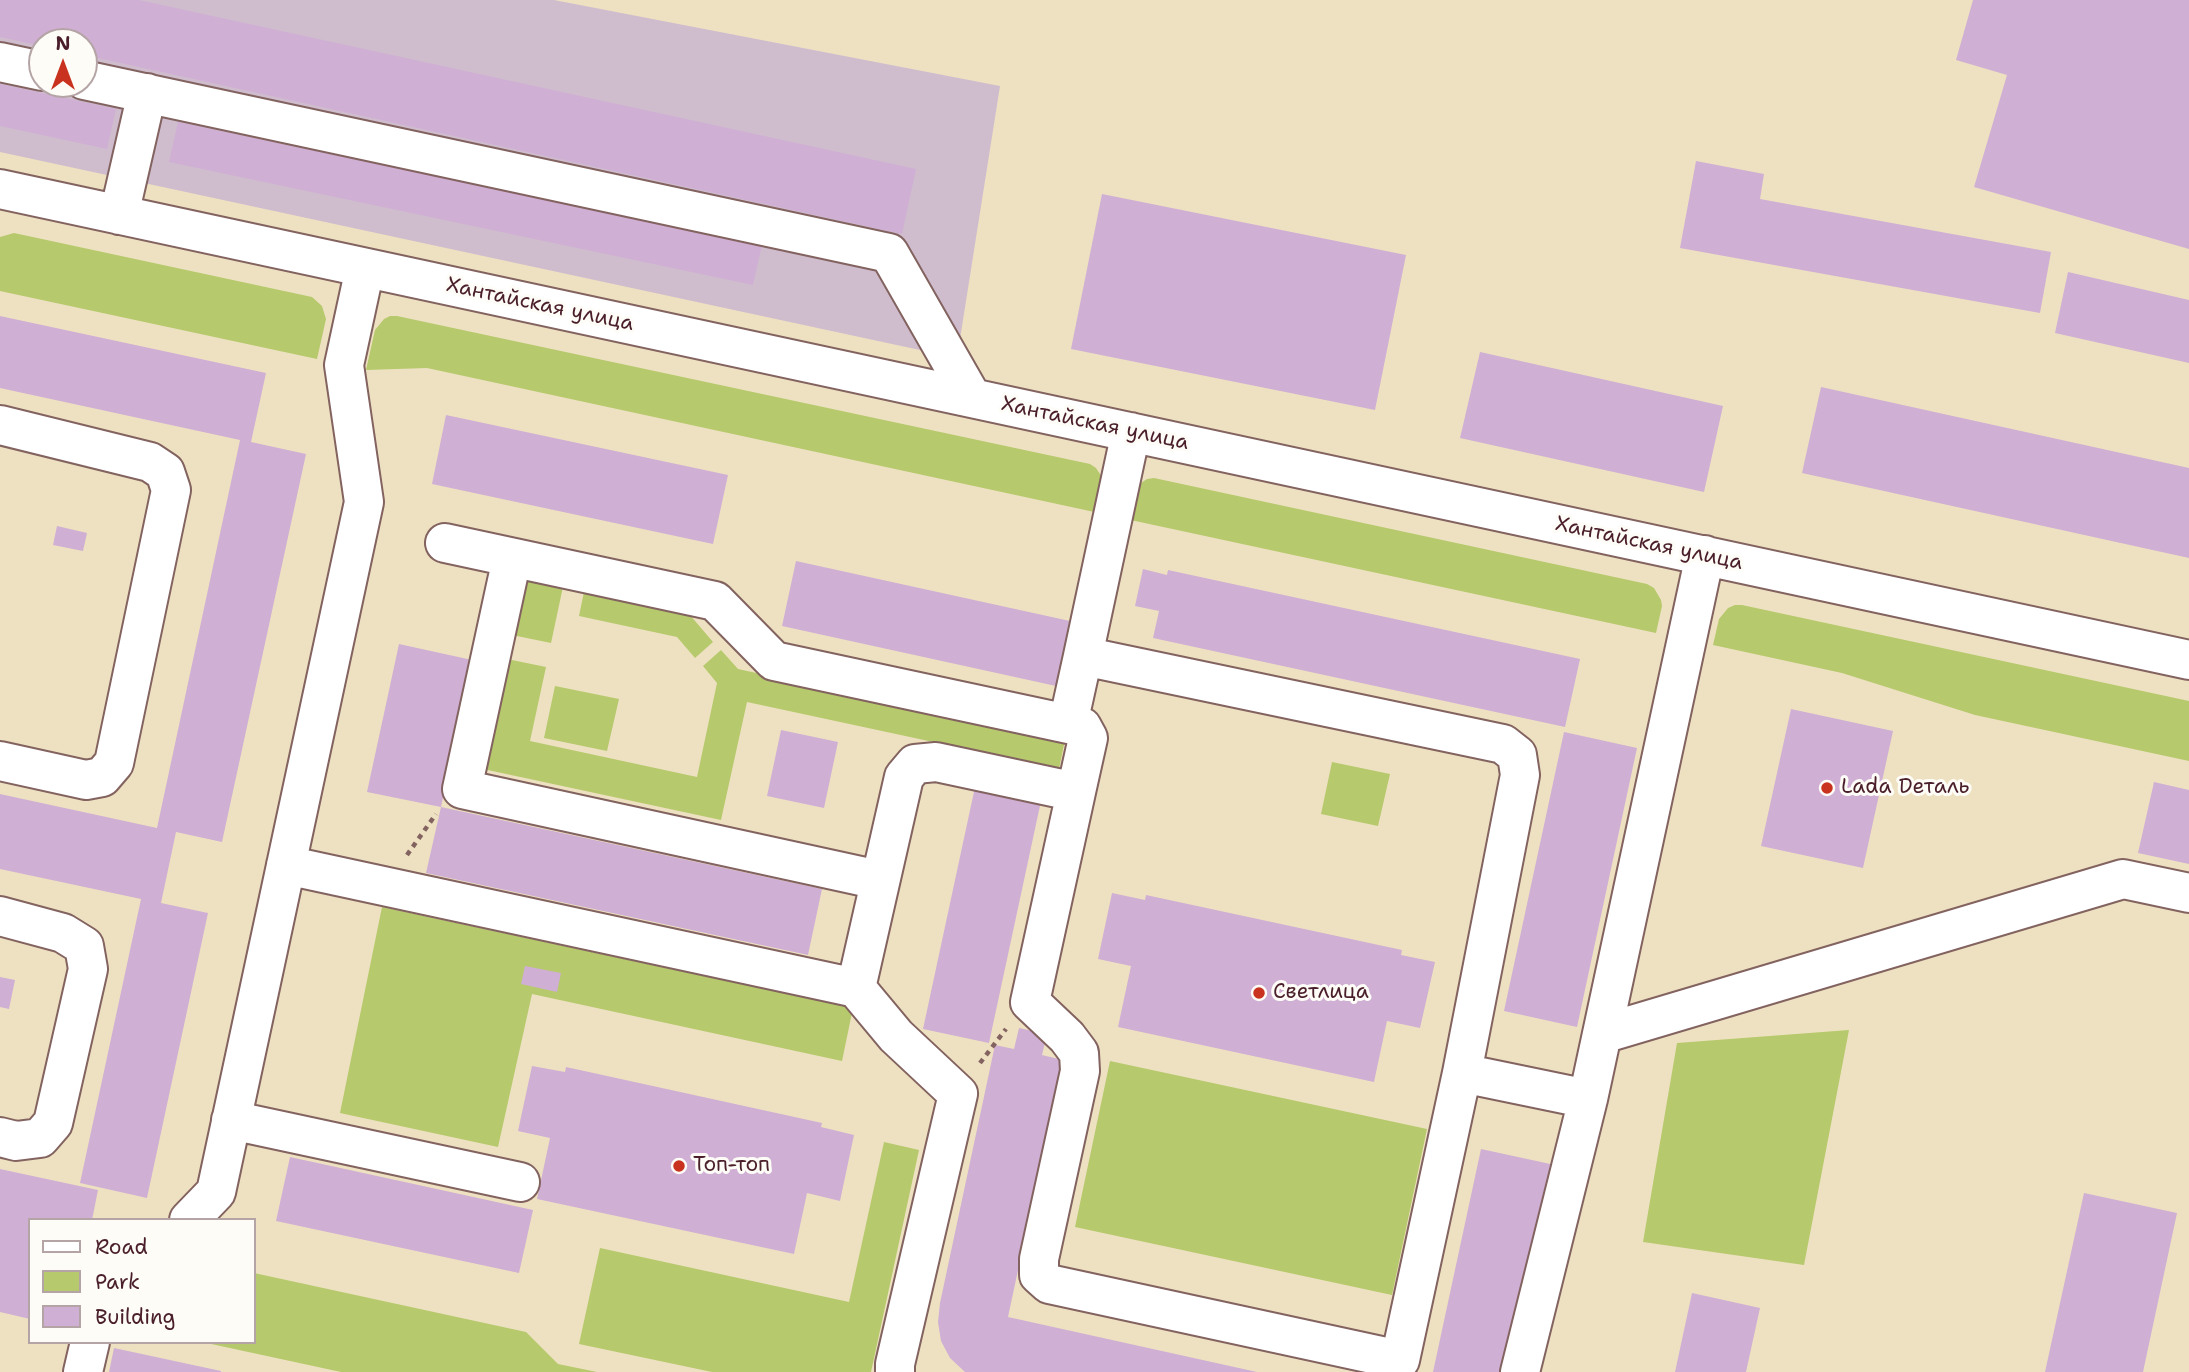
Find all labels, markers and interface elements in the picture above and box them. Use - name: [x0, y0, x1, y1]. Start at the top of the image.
- north arrow: [28, 28, 98, 98]
- text: N: [55, 31, 71, 56]
- street label: Хантайская улица: [444, 273, 636, 337]
- street label: Хантайская улица: [999, 392, 1191, 456]
- street label: Хантайская улица: [1553, 512, 1745, 576]
- place label: Lada Dеталь: [1841, 775, 1969, 801]
- marker: Lada Dеталь: [1819, 780, 1835, 796]
- place label: Светлица: [1273, 980, 1369, 1006]
- marker: Светлица: [1251, 985, 1267, 1001]
- place label: Топ-топ: [693, 1153, 770, 1179]
- marker: Топ-топ: [671, 1158, 687, 1174]
- legend: [28, 1218, 256, 1344]
- text: Road: [95, 1233, 148, 1261]
- text: Park: [95, 1268, 140, 1296]
- text: Building: [95, 1303, 175, 1331]

